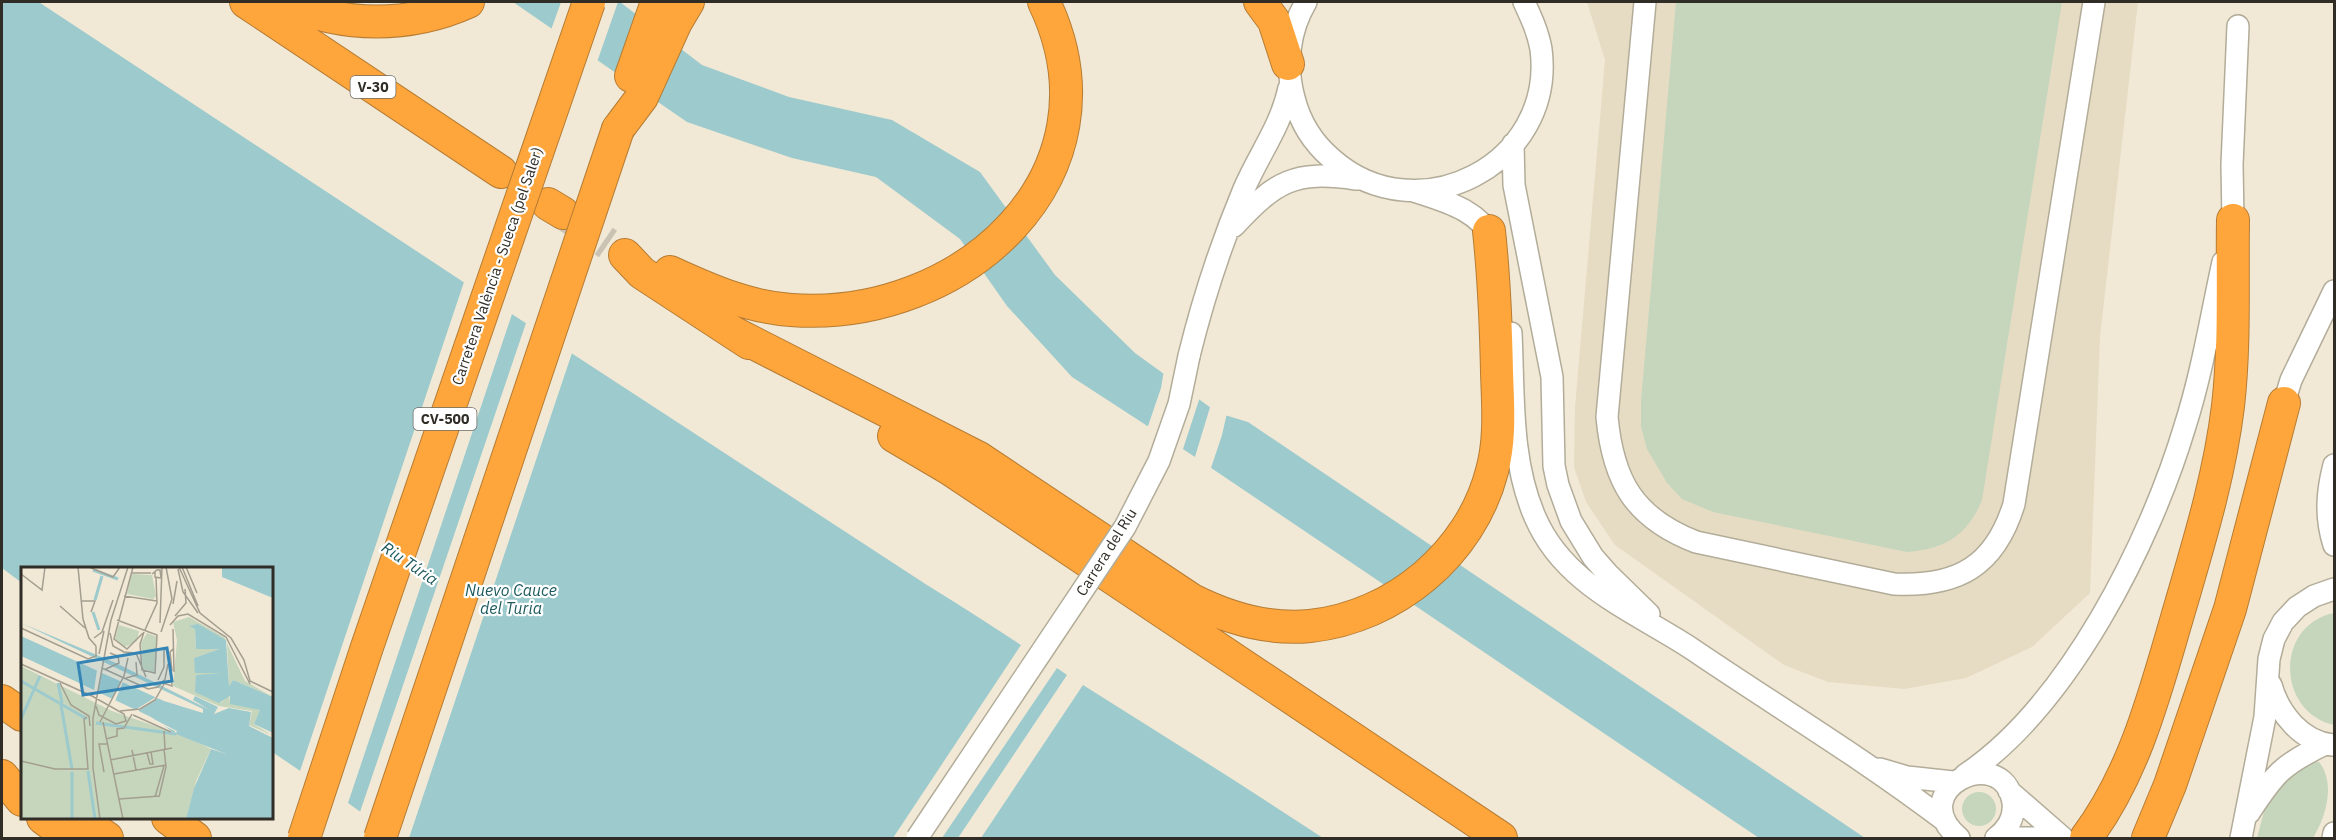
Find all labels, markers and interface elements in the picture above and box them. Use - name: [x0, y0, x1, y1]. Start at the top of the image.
- road number: V-30: [350, 76, 395, 98]
- street label: Carretera València - Sueca (pel Saler): [447, 144, 547, 388]
- road number: CV-500: [414, 408, 476, 430]
- street label: Carrera del Riu: [1071, 505, 1141, 599]
- water label: Riu Túria: [378, 537, 442, 589]
- inset map: [21, 567, 273, 819]
- water label: Nuevo Cauce del Turia: [465, 580, 557, 618]

